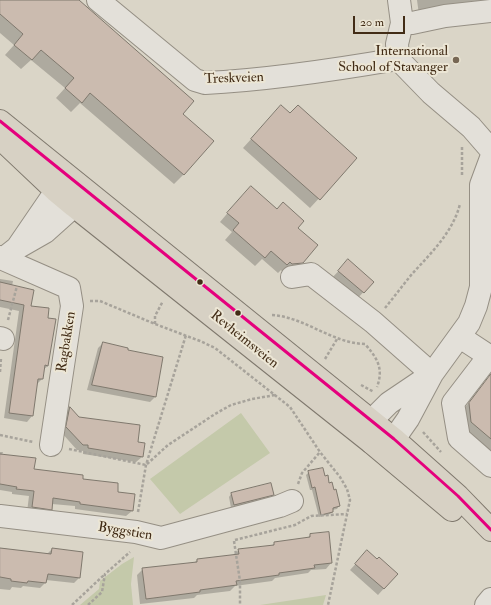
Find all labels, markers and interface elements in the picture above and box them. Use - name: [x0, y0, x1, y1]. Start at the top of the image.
- scale bar: [355, 8, 407, 34]
- text: 20 m: [360, 15, 384, 30]
- place label: International School of Stavanger: [338, 44, 448, 76]
- marker: International School of Stavanger: [451, 55, 461, 65]
- street label: Treskveien: [204, 70, 264, 88]
- unlabelled marker: [195, 277, 205, 287]
- street label: Revheimsveien: [207, 307, 281, 373]
- unlabelled marker: [233, 308, 243, 318]
- street label: Ragbakken: [54, 310, 80, 374]
- street label: Byggstien: [97, 519, 153, 545]

